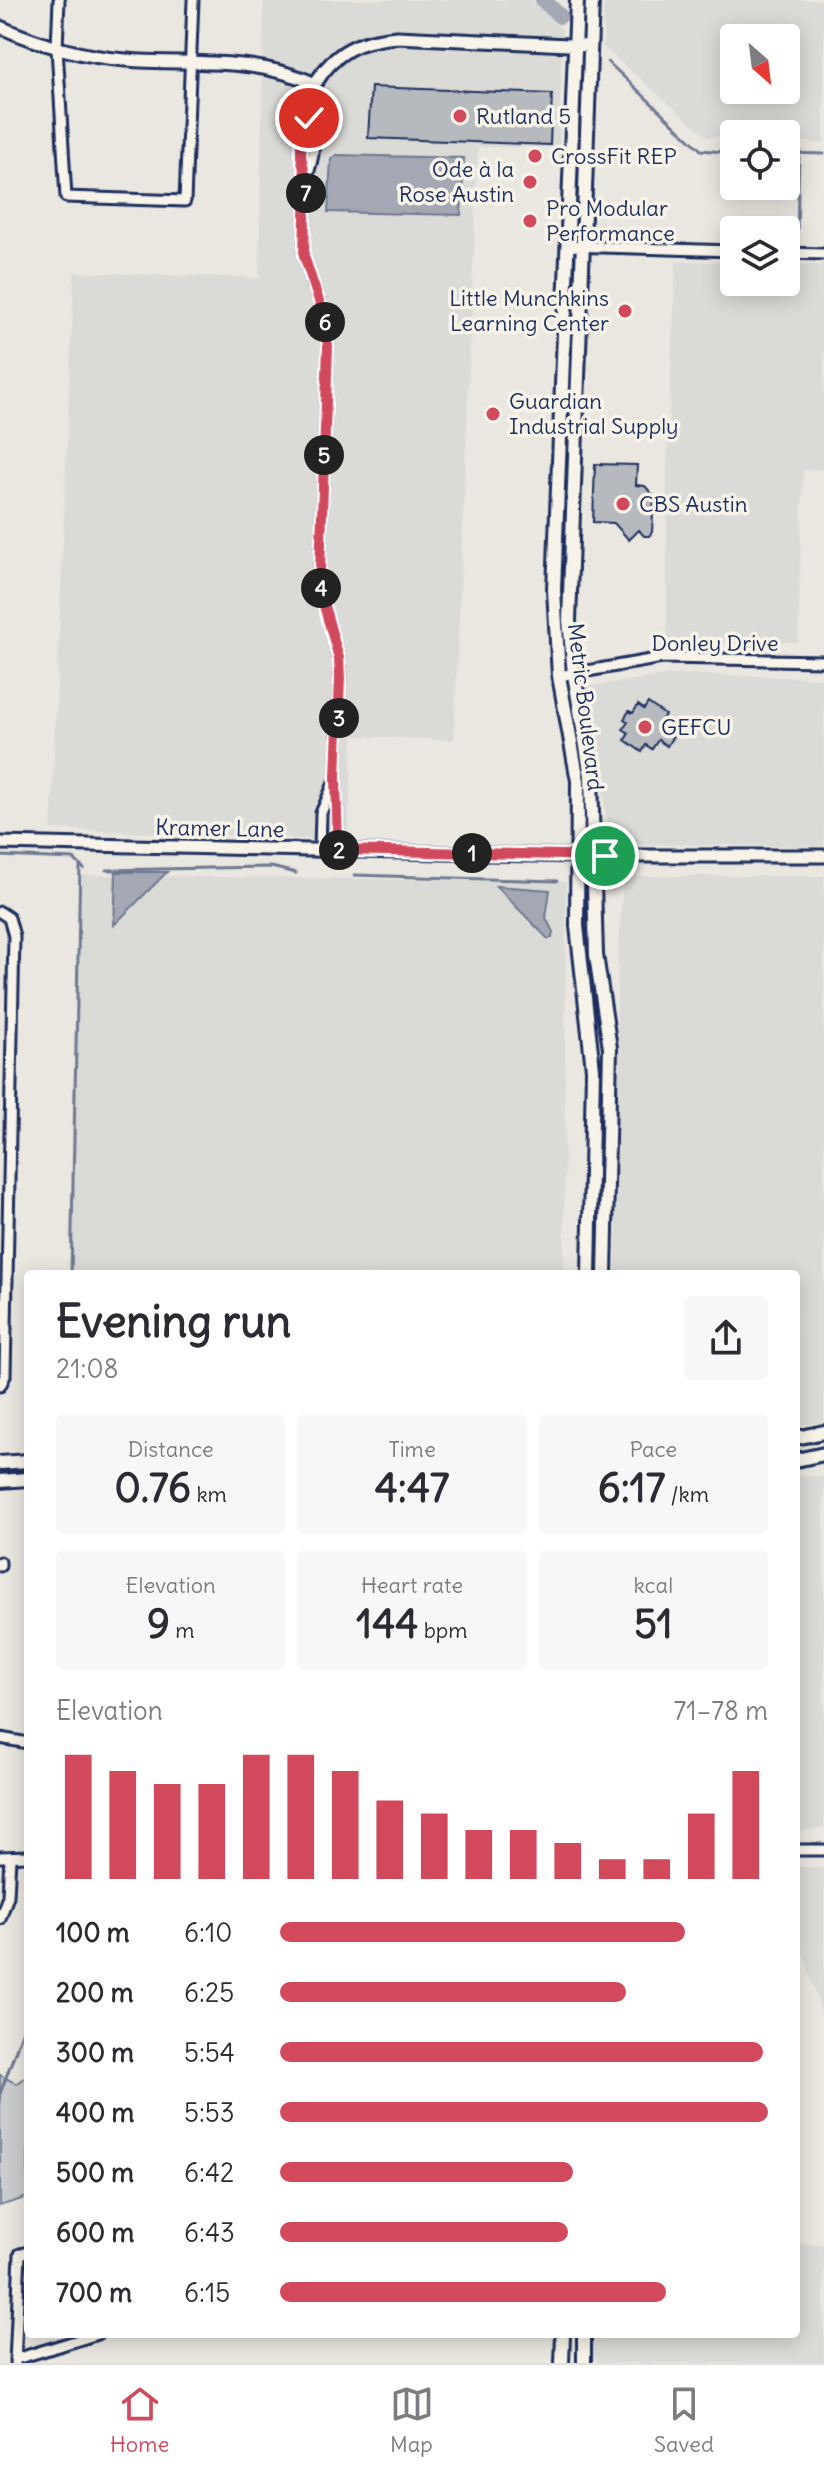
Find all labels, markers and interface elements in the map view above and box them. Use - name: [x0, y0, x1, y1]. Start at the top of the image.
- north arrow: [720, 24, 800, 104]
- map controls: [720, 24, 800, 296]
- pin: [275, 84, 343, 152]
- icon: check: [287, 96, 331, 140]
- place label: Rutland 5: [476, 102, 571, 130]
- marker: Rutland 5: [451, 107, 469, 125]
- button: locate: [720, 120, 800, 200]
- place label: CrossFit REP: [551, 142, 677, 170]
- marker: CrossFit REP: [526, 147, 544, 165]
- place label: Ode à la Rose Austin: [399, 155, 514, 208]
- pin: 7: [286, 173, 326, 213]
- marker: Ode à la Rose Austin: [521, 173, 539, 191]
- text: 7: [301, 179, 311, 207]
- place label: Pro Modular Performance: [546, 194, 675, 247]
- marker: Pro Modular Performance: [521, 212, 539, 230]
- button: layers: [720, 216, 800, 296]
- place label: Little Munchkins Learning Center: [449, 284, 609, 337]
- pin: 6: [305, 302, 345, 342]
- marker: Little Munchkins Learning Center: [616, 302, 634, 320]
- text: 6: [319, 308, 331, 336]
- place label: Guardian Industrial Supply: [509, 387, 679, 440]
- marker: Guardian Industrial Supply: [484, 405, 502, 423]
- pin: 5: [304, 435, 344, 475]
- text: 5: [318, 441, 330, 469]
- place label: CBS Austin: [639, 490, 747, 518]
- marker: CBS Austin: [614, 495, 632, 513]
- pin: 4: [301, 568, 341, 608]
- text: 4: [315, 574, 327, 602]
- street label: Metric Boulevard: [562, 622, 610, 792]
- street label: Donley Drive: [651, 629, 779, 657]
- pin: 3: [319, 698, 359, 738]
- text: 3: [333, 704, 345, 732]
- place label: GEFCU: [661, 713, 732, 741]
- marker: GEFCU: [636, 718, 654, 736]
- street label: Kramer Lane: [155, 813, 285, 843]
- pin: [571, 822, 639, 890]
- pin: 2: [319, 830, 359, 870]
- pin: 1: [452, 833, 492, 873]
- icon: arrive: [583, 834, 627, 878]
- text: 2: [333, 836, 345, 864]
- text: 1: [468, 839, 476, 867]
- text: Evening run: [56, 1294, 291, 1349]
- button: share: [684, 1296, 768, 1380]
- text: 21:08: [56, 1352, 119, 1385]
- text: Distance: [128, 1435, 214, 1463]
- text: Time: [388, 1435, 436, 1463]
- text: Pace: [629, 1435, 677, 1463]
- text: 0.76: [114, 1463, 191, 1513]
- text: 4:47: [375, 1463, 449, 1513]
- text: 6:17: [598, 1463, 665, 1513]
- text: km: [191, 1480, 227, 1508]
- text: /km: [665, 1480, 709, 1508]
- text: Elevation: [126, 1571, 216, 1599]
- text: Heart rate: [361, 1571, 463, 1599]
- text: kcal: [634, 1571, 673, 1599]
- text: 9: [147, 1599, 170, 1649]
- text: 144: [356, 1599, 418, 1649]
- text: 51: [634, 1599, 673, 1649]
- text: m: [170, 1616, 194, 1644]
- text: bpm: [418, 1616, 468, 1644]
- text: Elevation: [56, 1694, 163, 1727]
- text: 71–78 m: [673, 1694, 768, 1727]
- text: 100 m: [56, 1916, 130, 1949]
- text: 6:10: [184, 1916, 232, 1949]
- text: 200 m: [56, 1976, 133, 2009]
- text: 6:25: [184, 1976, 234, 2009]
- text: 300 m: [56, 2036, 134, 2069]
- text: 5:54: [184, 2036, 235, 2069]
- text: 400 m: [56, 2096, 134, 2129]
- text: 5:53: [184, 2096, 235, 2129]
- text: 500 m: [56, 2156, 134, 2189]
- text: 6:42: [184, 2156, 234, 2189]
- text: 600 m: [56, 2216, 134, 2249]
- text: 6:43: [184, 2216, 235, 2249]
- text: 700 m: [56, 2276, 132, 2309]
- text: 6:15: [184, 2276, 230, 2309]
- tab: Home: [110, 2382, 169, 2458]
- tab: Map: [390, 2382, 434, 2458]
- tab: Saved: [654, 2382, 714, 2458]

